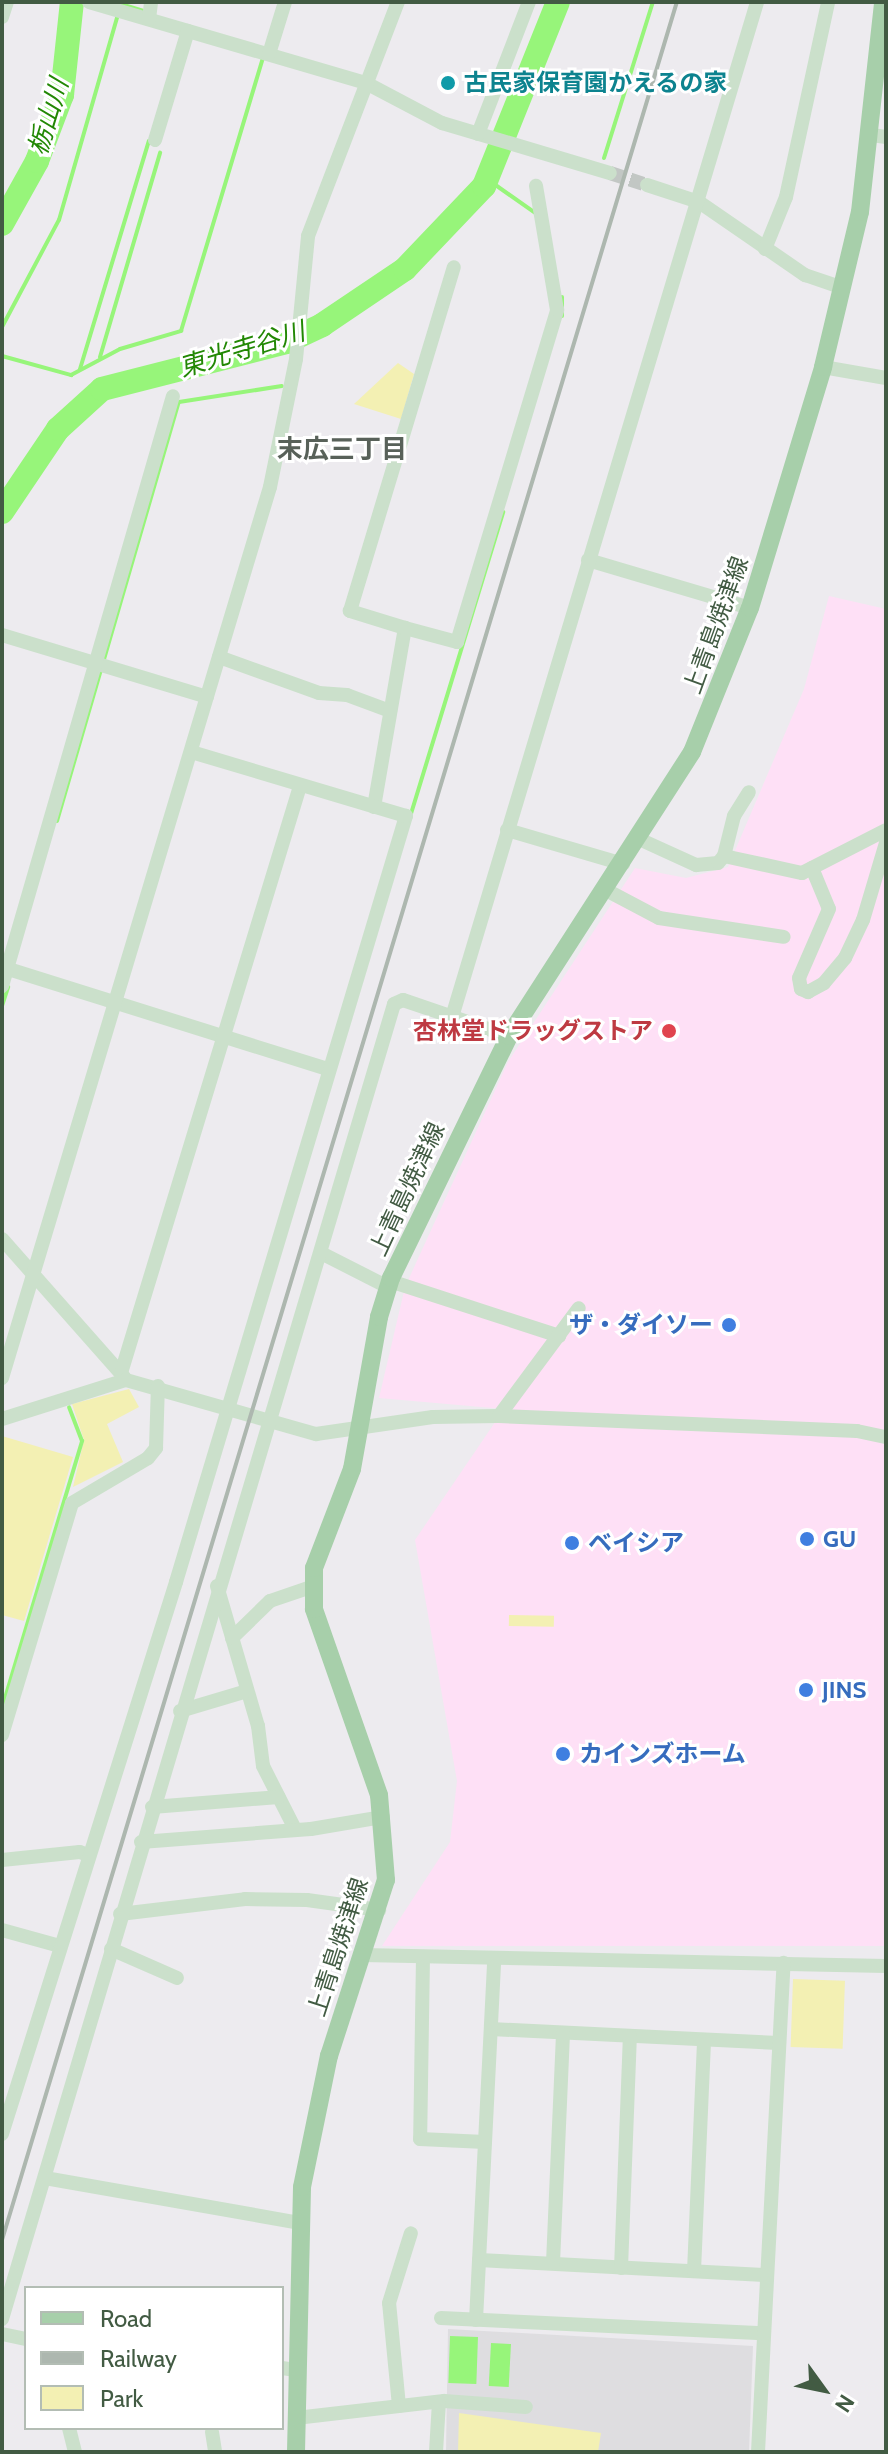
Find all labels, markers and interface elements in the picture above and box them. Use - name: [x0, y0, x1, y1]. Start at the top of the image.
- place label: 古民家保育園かえるの家: [464, 69, 728, 97]
- marker: 古民家保育園かえるの家: [439, 74, 457, 92]
- water label: 栃山川: [23, 75, 75, 159]
- water label: 東光寺谷川: [175, 316, 309, 384]
- district label: 末広三丁目: [277, 434, 407, 466]
- street label: 上青島焼津線: [678, 552, 754, 698]
- place label: 杏林堂ドラッグストア: [413, 1017, 653, 1045]
- marker: 杏林堂ドラッグストア: [660, 1022, 678, 1040]
- street label: 上青島焼津線: [364, 1118, 450, 1260]
- place label: ザ・ダイソー: [569, 1311, 713, 1339]
- marker: ザ・ダイソー: [720, 1316, 738, 1334]
- place label: GU: [823, 1525, 856, 1553]
- place label: ベイシア: [588, 1529, 684, 1557]
- marker: GU: [798, 1530, 816, 1548]
- marker: ベイシア: [563, 1534, 581, 1552]
- place label: JINS: [822, 1676, 866, 1704]
- marker: JINS: [797, 1681, 815, 1699]
- place label: カインズホーム: [579, 1740, 747, 1768]
- marker: カインズホーム: [554, 1745, 572, 1763]
- street label: 上青島焼津線: [302, 1874, 374, 2020]
- legend: [24, 2286, 284, 2430]
- text: Road: [100, 2304, 152, 2333]
- text: Railway: [100, 2344, 177, 2373]
- north arrow: [784, 2350, 864, 2430]
- text: Park: [100, 2384, 143, 2413]
- text: N: [829, 2389, 860, 2417]

